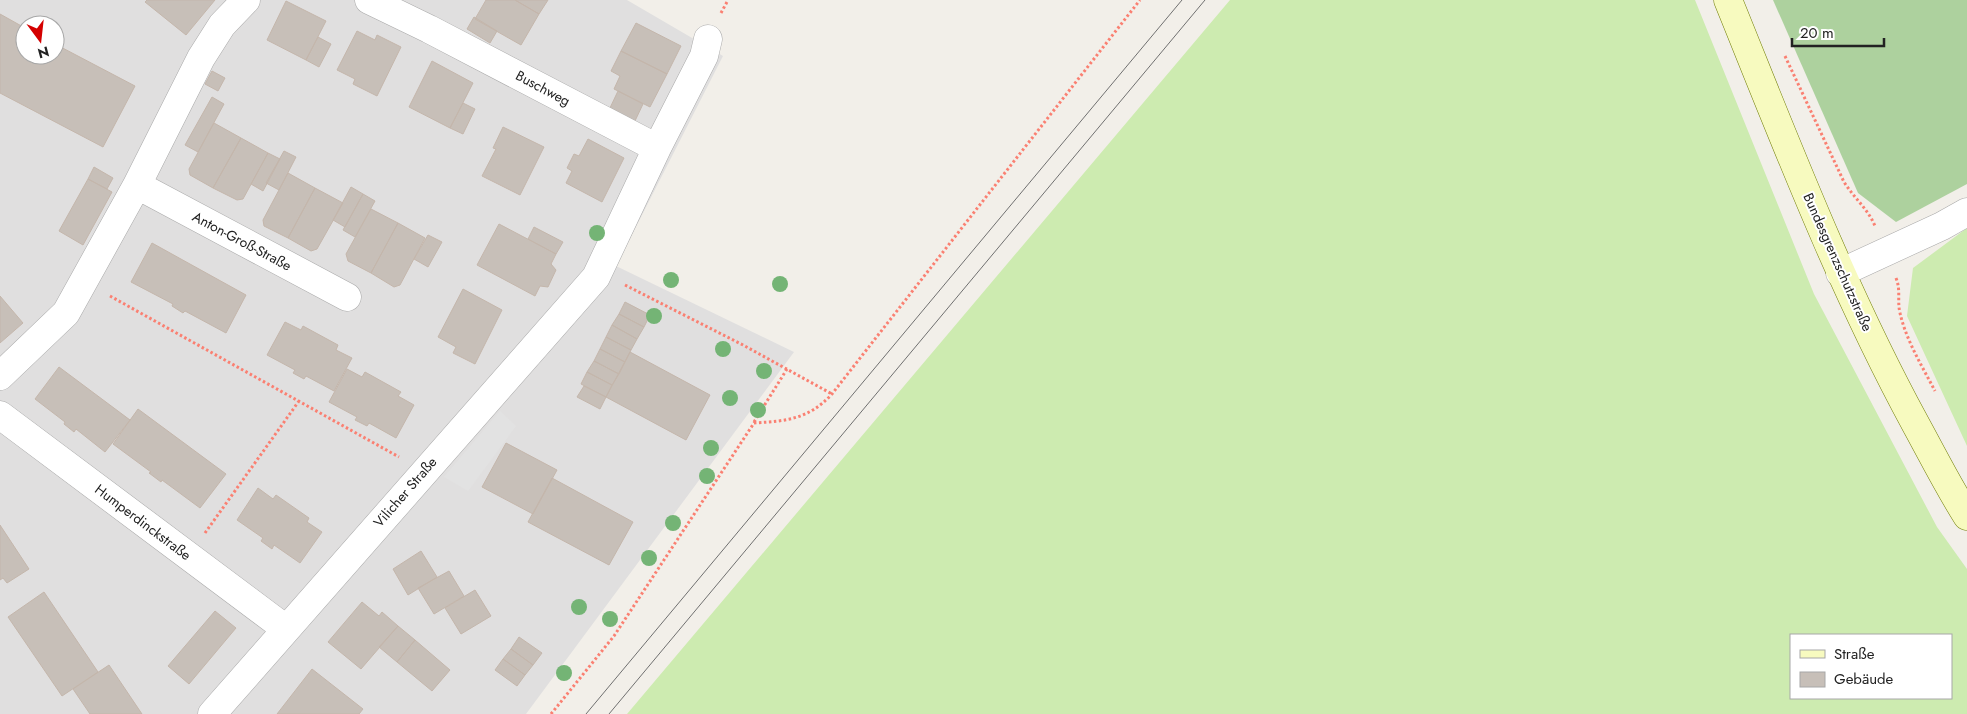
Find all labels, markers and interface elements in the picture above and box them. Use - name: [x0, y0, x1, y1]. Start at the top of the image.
- north arrow: [15, 15, 65, 65]
- scale bar: [1792, 15, 1884, 47]
- text: 20 m: [1800, 22, 1834, 44]
- text: N: [35, 41, 51, 64]
- street label: Buschweg: [512, 65, 574, 111]
- street label: Bundesgrenzschutzstraße: [1798, 190, 1878, 334]
- street label: Anton-Groß-Straße: [189, 206, 295, 276]
- street label: Vilicher Straße: [369, 452, 441, 532]
- street label: Humperdinckstraße: [91, 479, 195, 565]
- legend: [1790, 634, 1952, 699]
- text: Straße: [1834, 643, 1875, 665]
- text: Gebäude: [1834, 668, 1894, 690]

